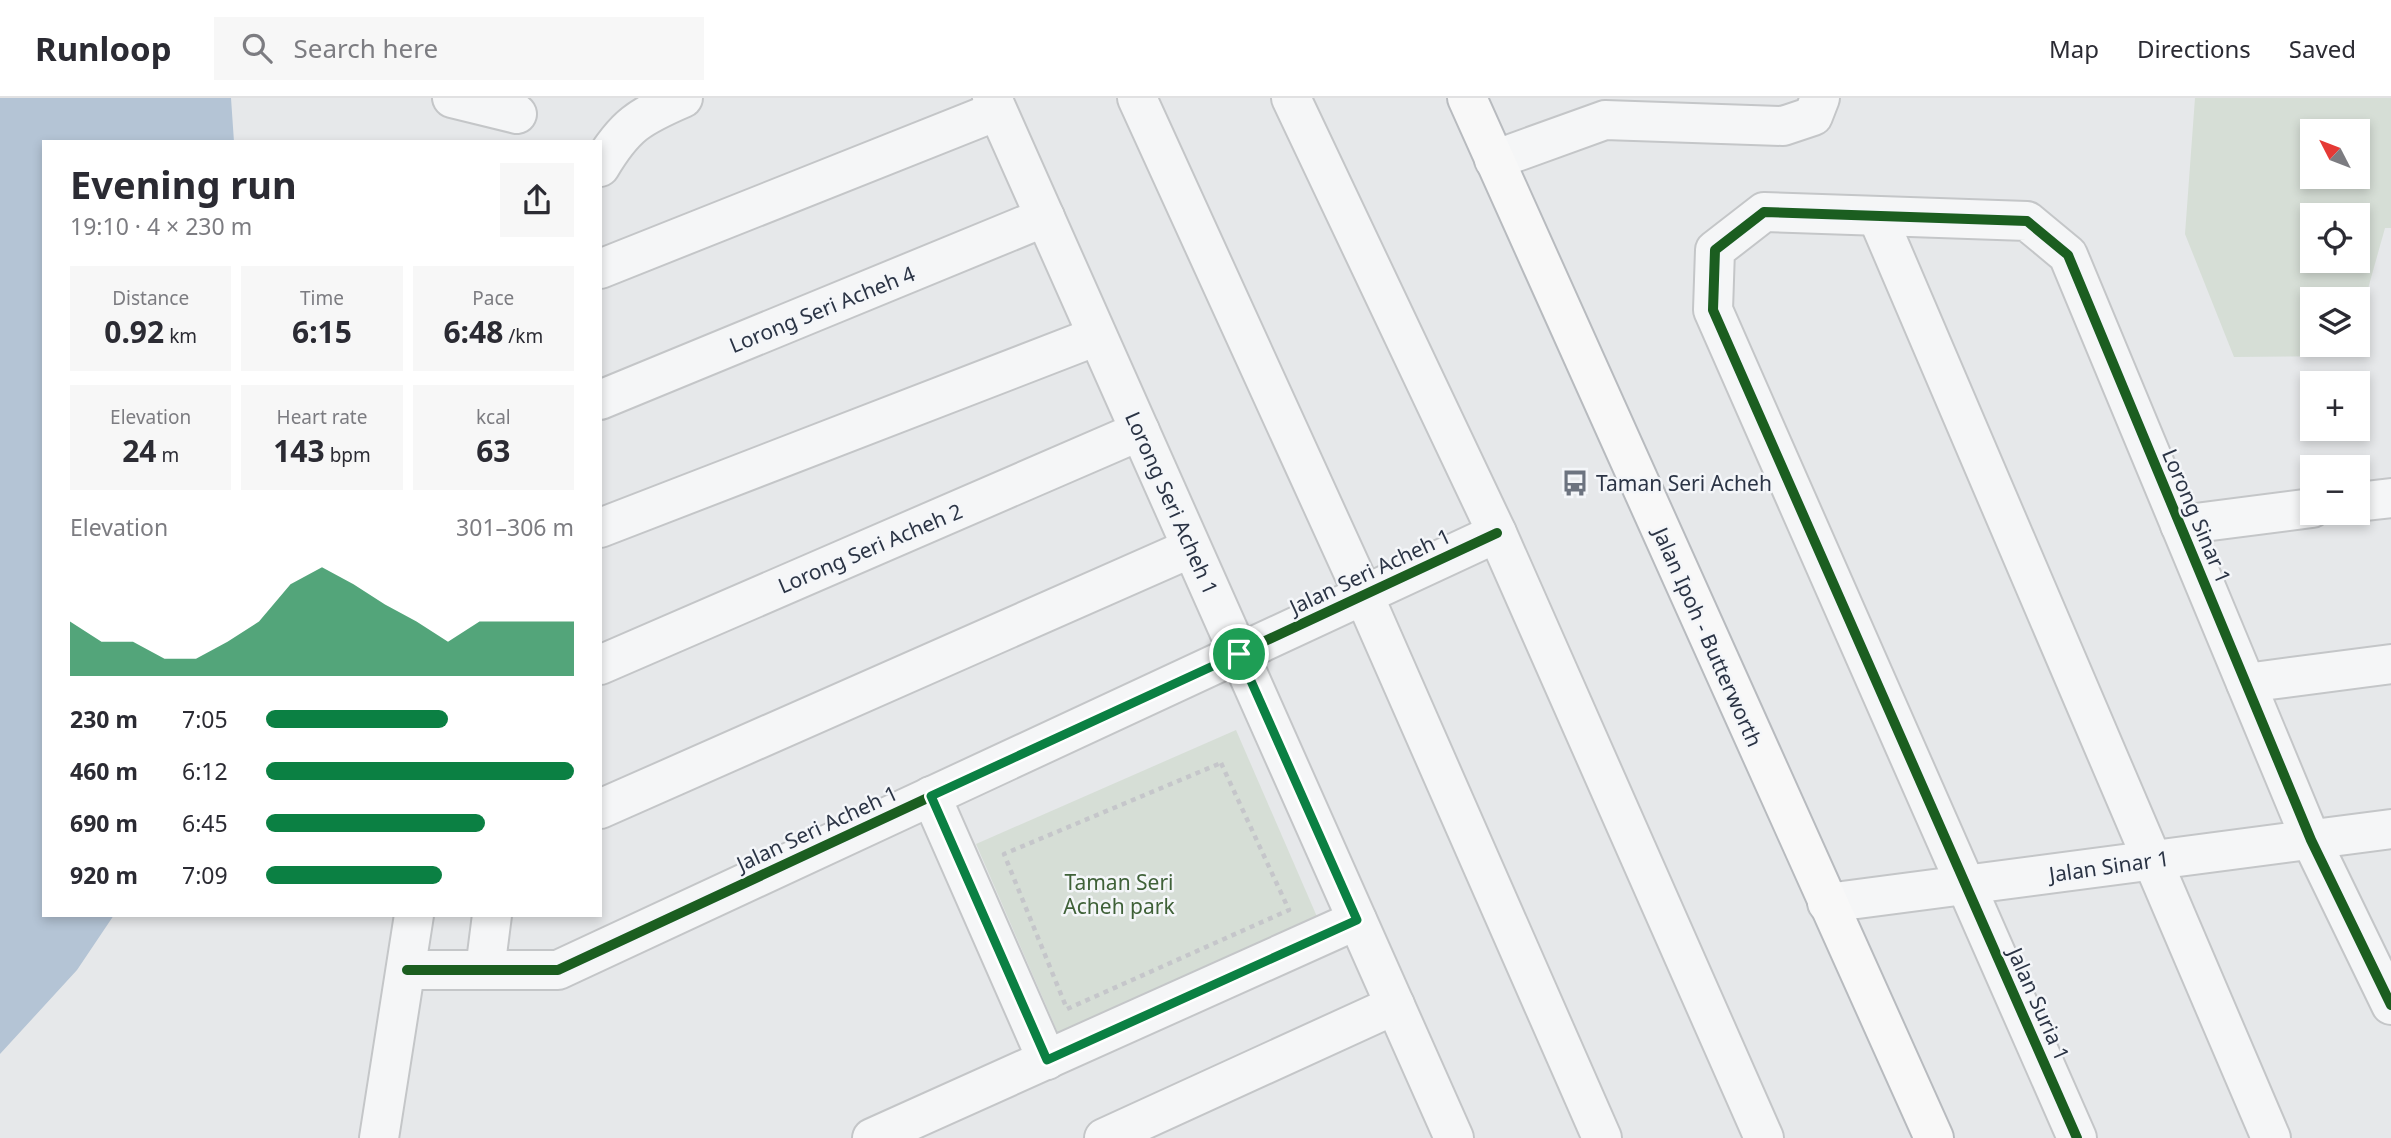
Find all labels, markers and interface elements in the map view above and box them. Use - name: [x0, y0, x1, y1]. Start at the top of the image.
- search box: [214, 17, 704, 80]
- text: Runloop: [35, 26, 172, 71]
- icon: search: [238, 29, 276, 67]
- text: Search here: [294, 30, 438, 66]
- text: Map: [2049, 32, 2099, 65]
- text: Directions: [2137, 32, 2251, 65]
- text: Saved: [2289, 32, 2356, 65]
- north arrow: [2300, 119, 2370, 189]
- map controls: [2300, 119, 2370, 525]
- text: Evening run: [70, 158, 297, 210]
- button: share: [500, 163, 574, 237]
- button: locate: [2300, 203, 2370, 273]
- text: 19:10 · 4 × 230 m: [70, 210, 252, 242]
- street label: Lorong Seri Acheh 4: [725, 259, 919, 359]
- text: Distance: [112, 285, 189, 311]
- text: Time: [300, 285, 344, 311]
- text: Pace: [472, 285, 514, 311]
- button: layers: [2300, 287, 2370, 357]
- text: 0.92: [104, 311, 164, 352]
- text: 6:15: [292, 311, 352, 352]
- text: 6:48: [443, 311, 503, 352]
- text: km: [164, 323, 197, 349]
- text: /km: [503, 323, 543, 349]
- button: +: [2300, 371, 2370, 441]
- text: Elevation: [110, 404, 191, 430]
- text: Heart rate: [277, 404, 367, 430]
- text: kcal: [476, 404, 511, 430]
- street label: Lorong Seri Acheh 1: [1119, 407, 1225, 599]
- text: 24: [122, 430, 156, 471]
- text: 143: [273, 430, 325, 471]
- text: 63: [476, 430, 510, 471]
- text: m: [156, 442, 179, 468]
- text: bpm: [325, 442, 371, 468]
- street label: Lorong Sinar 1: [2156, 444, 2238, 588]
- button: −: [2300, 455, 2370, 525]
- bus stop icon: Taman Seri Acheh: [1560, 468, 1590, 498]
- place label: Taman Seri Acheh: [1596, 469, 1772, 497]
- street label: Lorong Seri Acheh 2: [774, 496, 966, 600]
- text: Elevation: [70, 511, 168, 543]
- text: 301–306 m: [456, 511, 574, 543]
- street label: Jalan Seri Acheh 1: [1283, 521, 1455, 621]
- street label: Jalan Ipoh - Butterworth: [1646, 521, 1769, 751]
- pin: [1209, 624, 1269, 684]
- icon: arrive: [1220, 635, 1258, 673]
- text: 230 m: [70, 703, 138, 735]
- text: 7:05: [182, 703, 228, 735]
- text: 460 m: [70, 755, 138, 787]
- text: 6:12: [182, 755, 228, 787]
- street label: Jalan Seri Acheh 1: [730, 778, 902, 878]
- text: 690 m: [70, 807, 138, 839]
- text: 6:45: [182, 807, 228, 839]
- street label: Jalan Sinar 1: [2045, 844, 2171, 889]
- text: 920 m: [70, 859, 138, 891]
- text: 7:09: [182, 859, 228, 891]
- park label: Taman Seri Acheh park: [1063, 868, 1175, 920]
- street label: Jalan Suria 1: [2001, 941, 2076, 1065]

